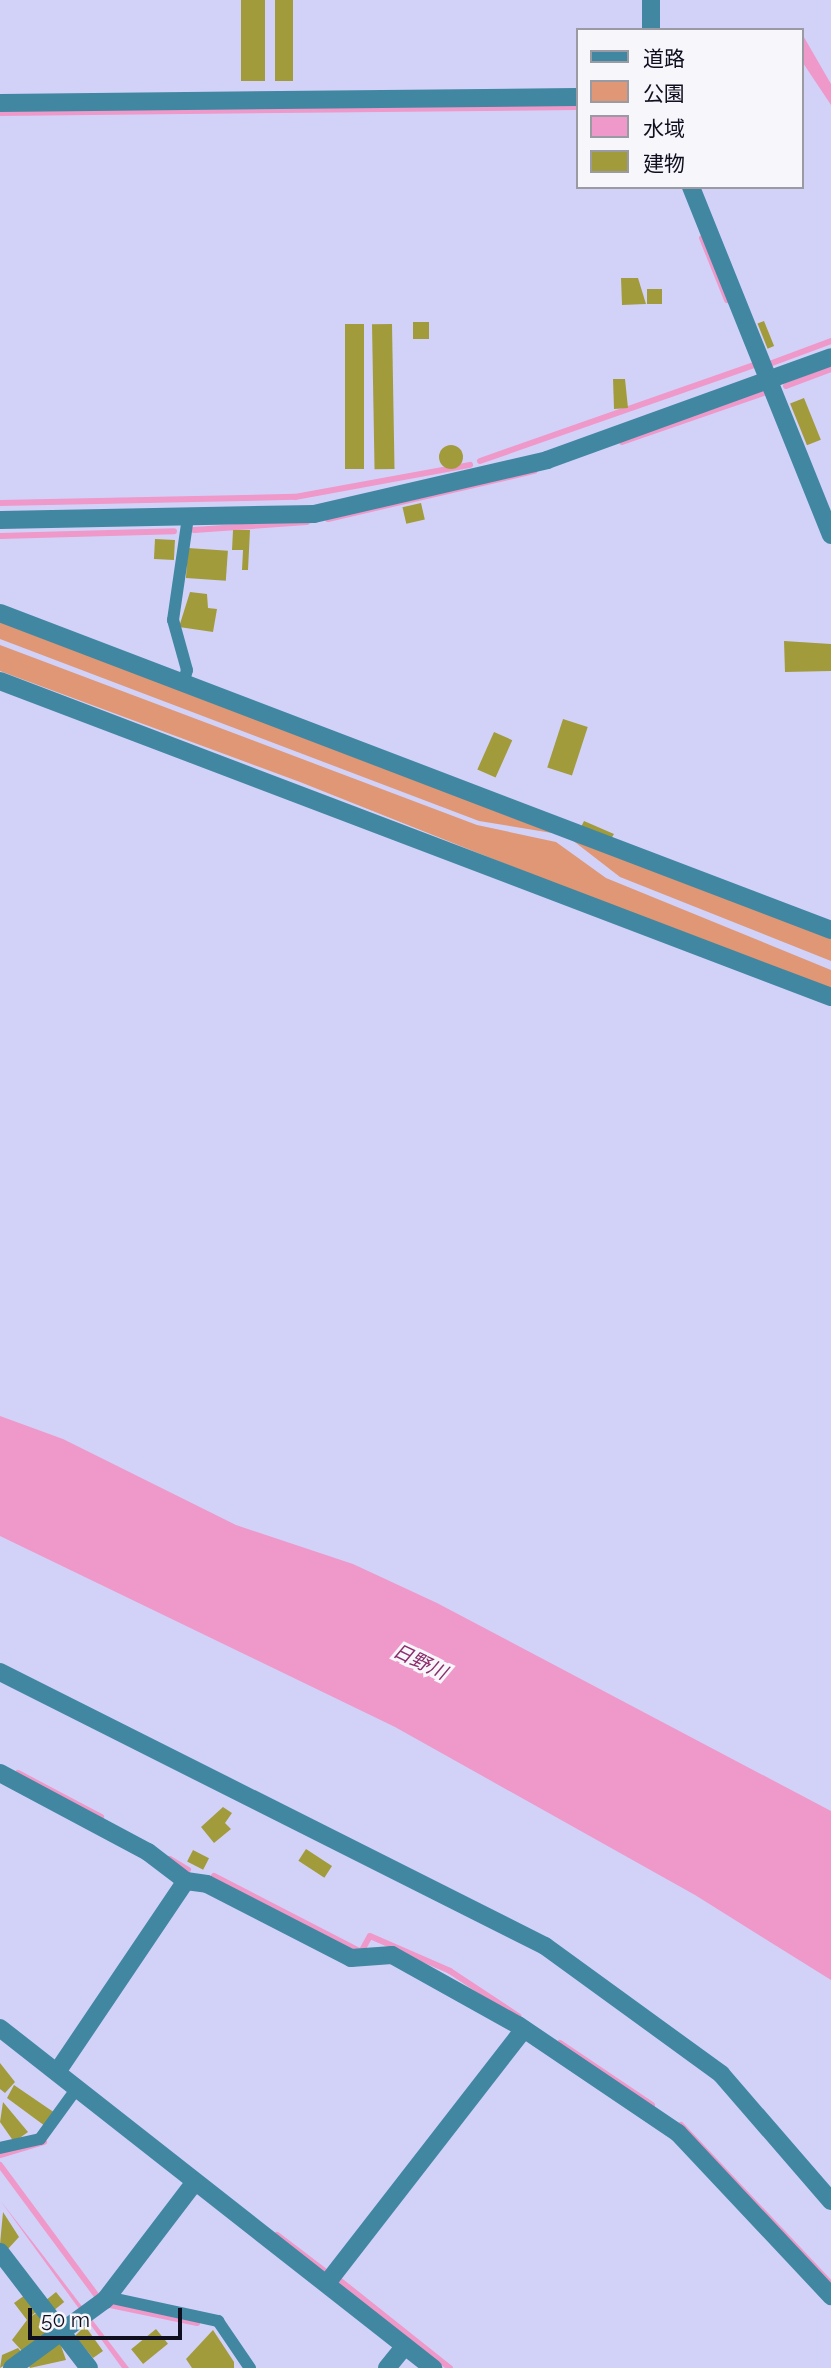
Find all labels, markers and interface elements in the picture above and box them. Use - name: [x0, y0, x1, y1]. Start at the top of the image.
- legend: [576, 28, 803, 189]
- text: 道路: [643, 46, 685, 71]
- text: 公園: [643, 81, 685, 106]
- text: 水域: [643, 116, 685, 141]
- text: 建物: [643, 151, 685, 176]
- water label: 日野川: [389, 1639, 451, 1685]
- scale bar: [32, 2294, 186, 2338]
- text: 50 m: [41, 2307, 90, 2332]

